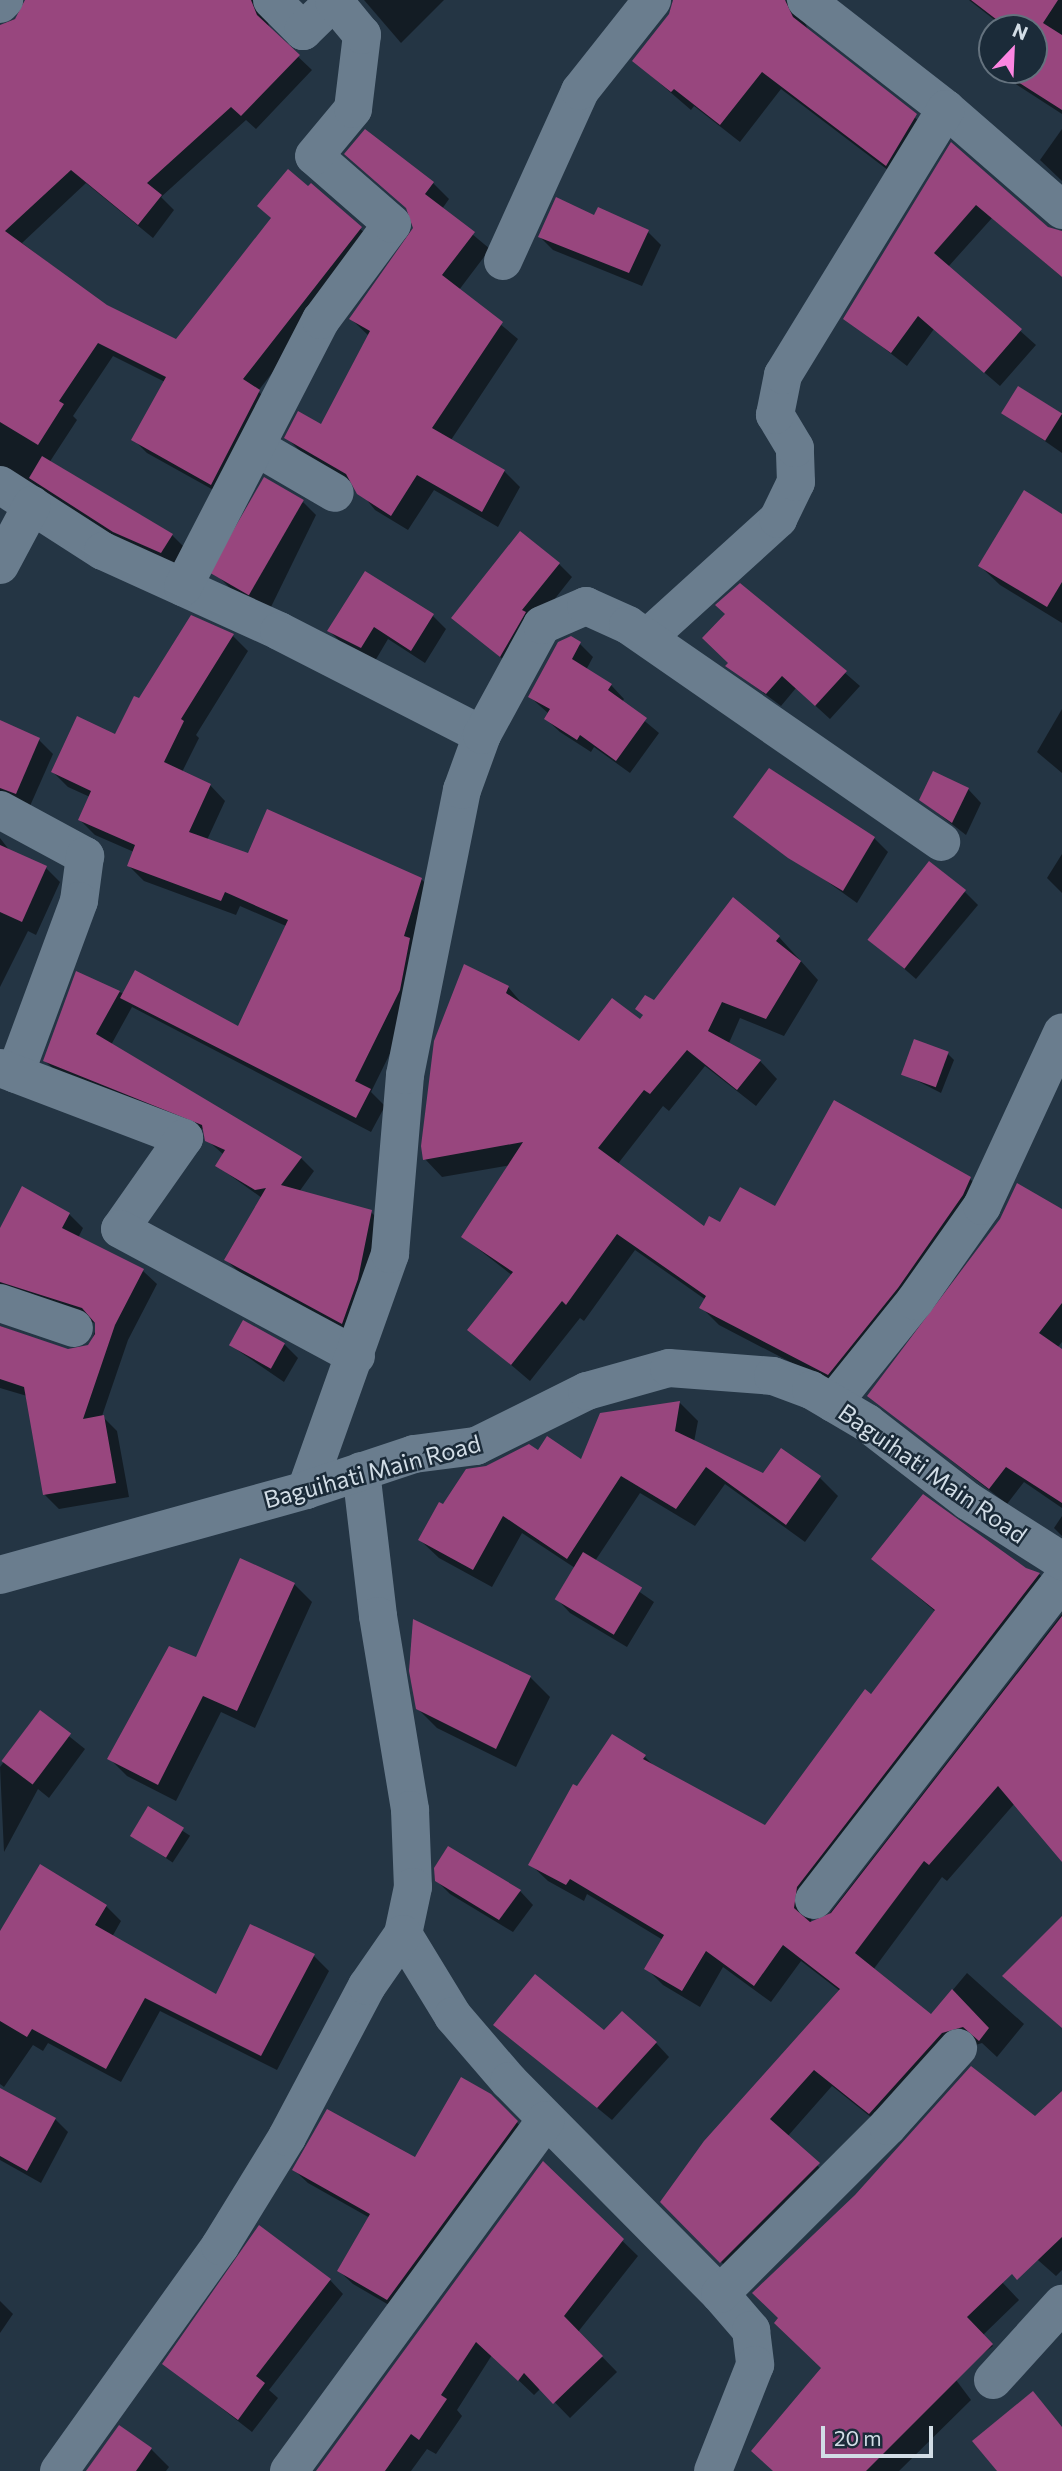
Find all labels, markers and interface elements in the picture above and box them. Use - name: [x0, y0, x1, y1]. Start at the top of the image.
- north arrow: [978, 14, 1048, 84]
- text: N: [1010, 18, 1032, 44]
- street label: Baguihati Main Road: [833, 1397, 1033, 1549]
- street label: Baguihati Main Road: [260, 1428, 484, 1514]
- scale bar: [824, 2412, 936, 2456]
- text: 20 m: [834, 2425, 882, 2450]

